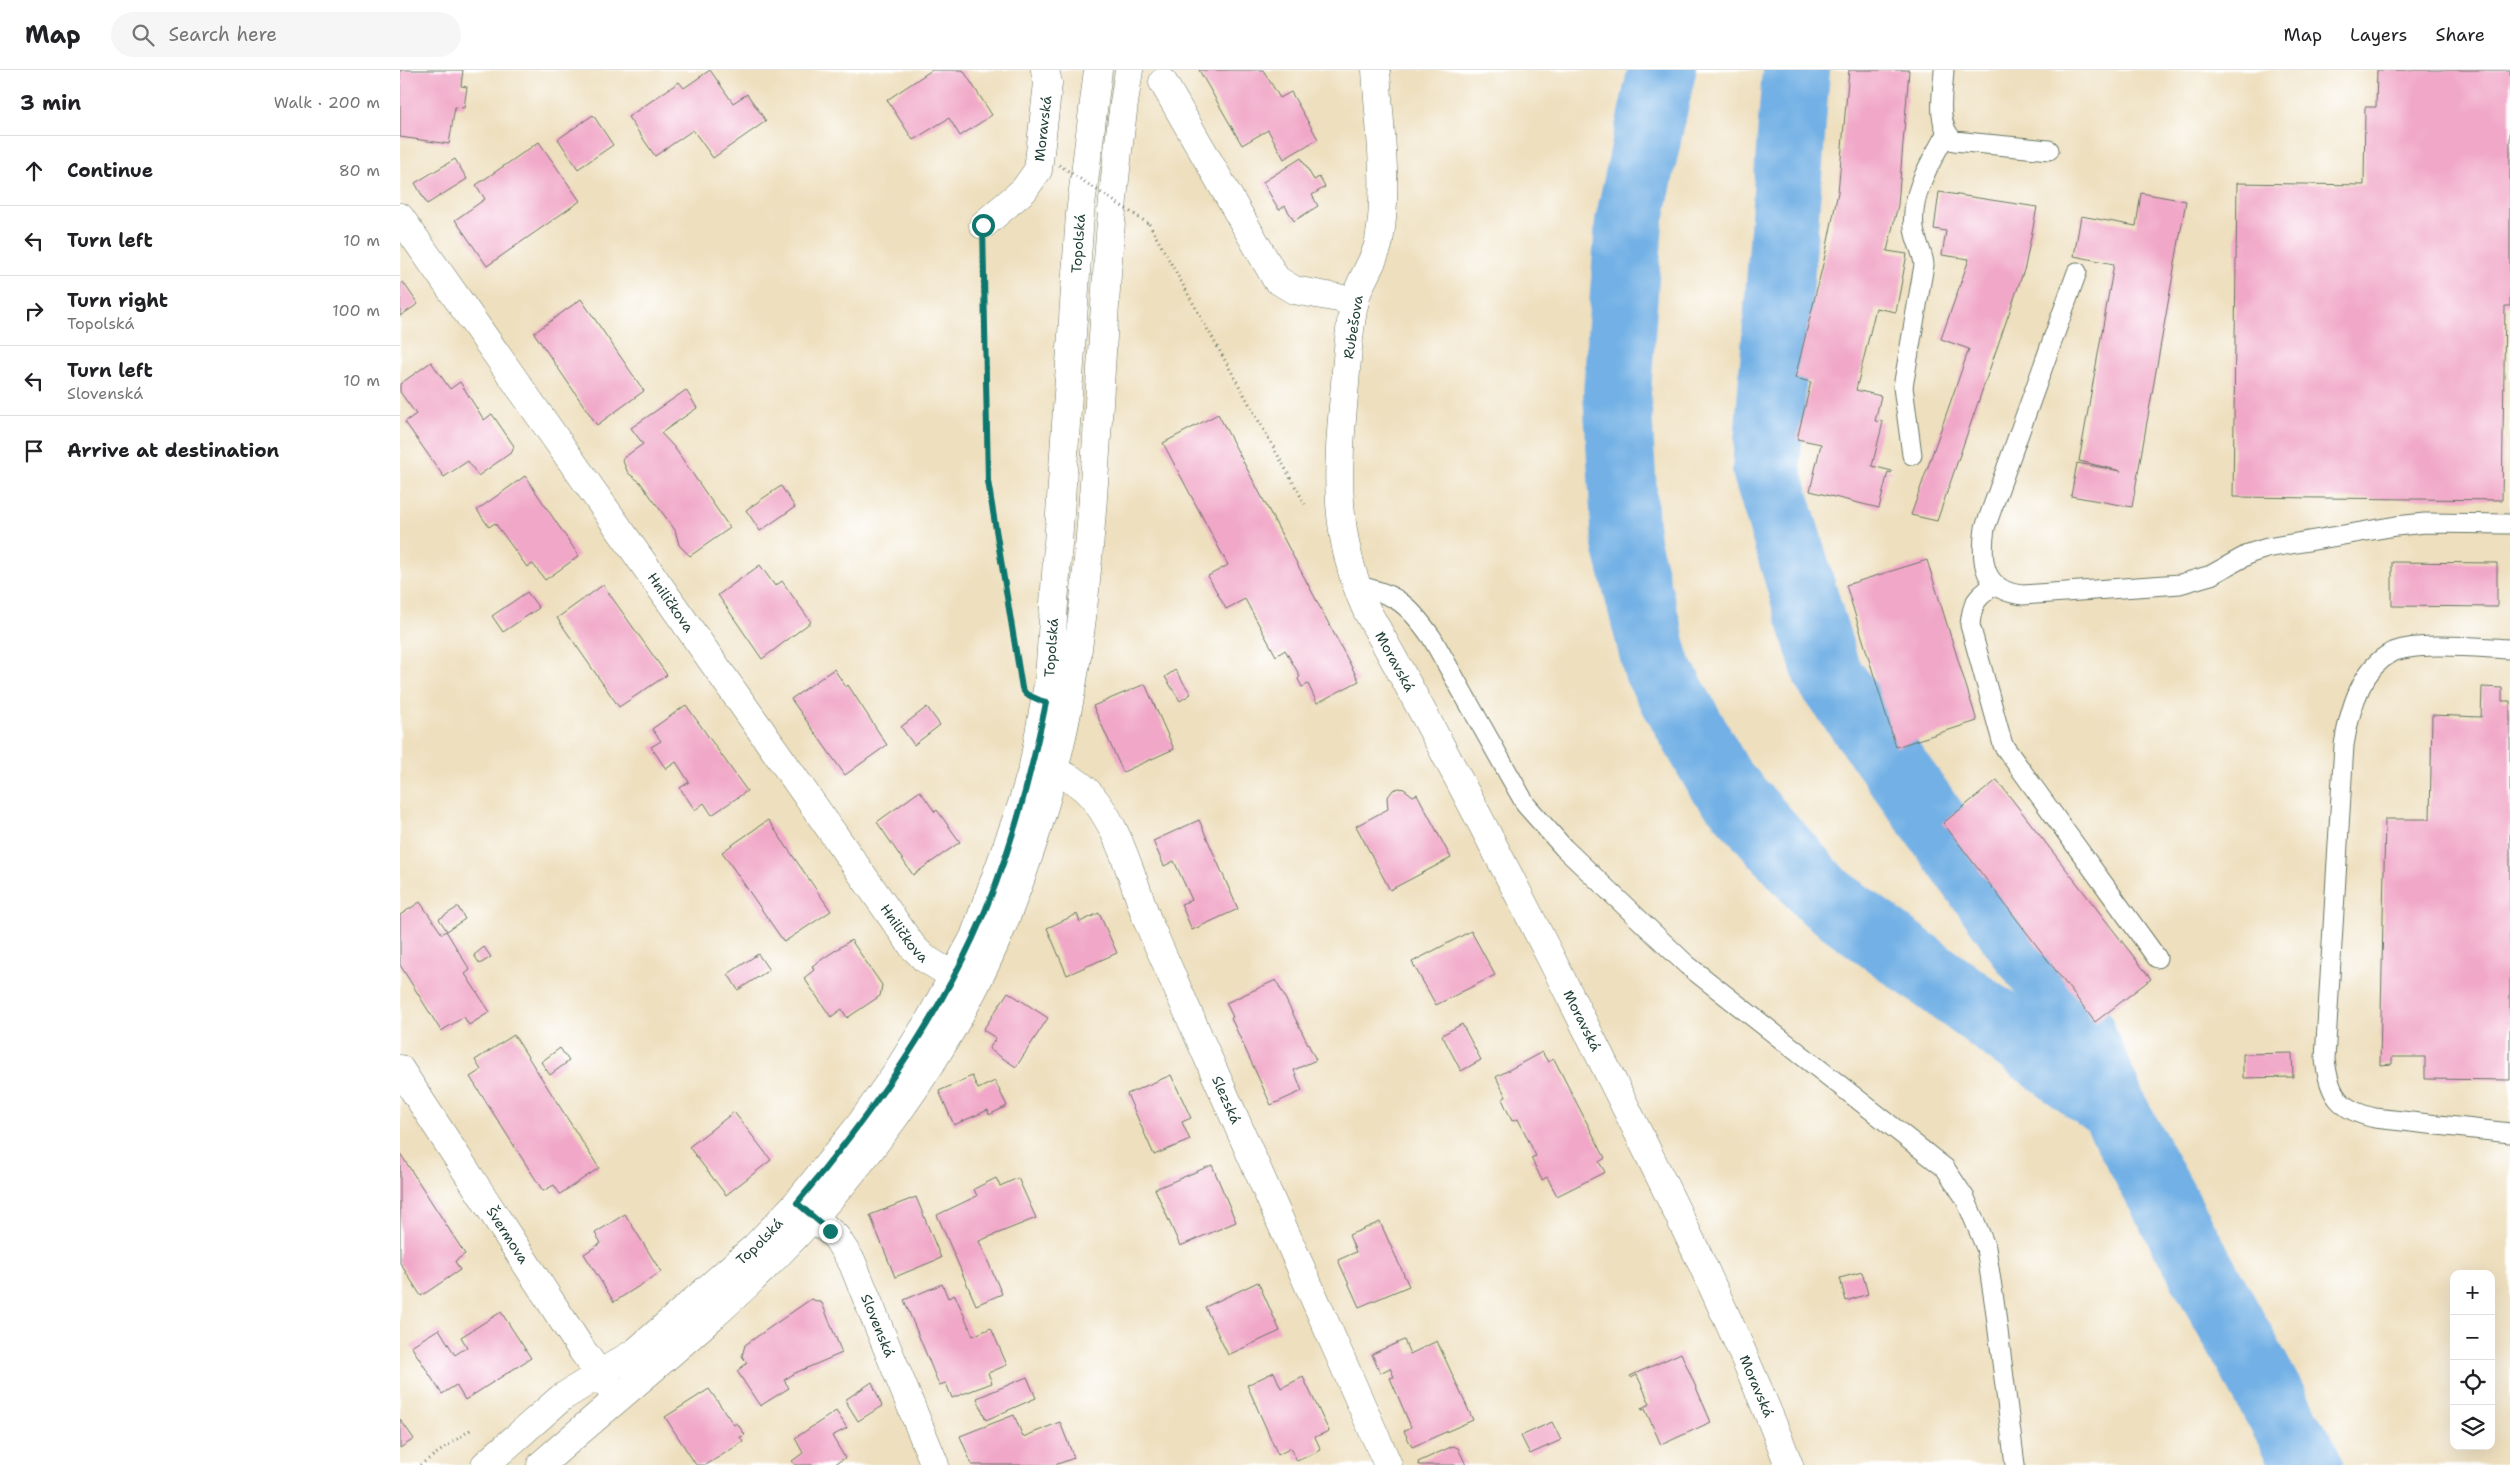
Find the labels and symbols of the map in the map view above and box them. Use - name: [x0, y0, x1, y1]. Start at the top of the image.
- street label: Moravská: [1030, 94, 1056, 162]
- street label: Topolská: [1067, 213, 1089, 274]
- route start: [972, 214, 995, 237]
- street label: Rubešova: [1339, 294, 1367, 360]
- street label: Hniličkova: [644, 569, 698, 636]
- street label: Topolská: [1040, 617, 1062, 678]
- street label: Moravská: [1371, 628, 1419, 695]
- street label: Hniličkova: [877, 900, 932, 966]
- street label: Moravská: [1560, 987, 1605, 1054]
- street label: Slezská: [1208, 1073, 1245, 1127]
- street label: Švermova: [483, 1203, 533, 1267]
- street label: Topolská: [732, 1214, 787, 1269]
- route end: [819, 1220, 842, 1243]
- street label: Slovenská: [857, 1291, 899, 1360]
- street label: Moravská: [1736, 1352, 1778, 1420]

